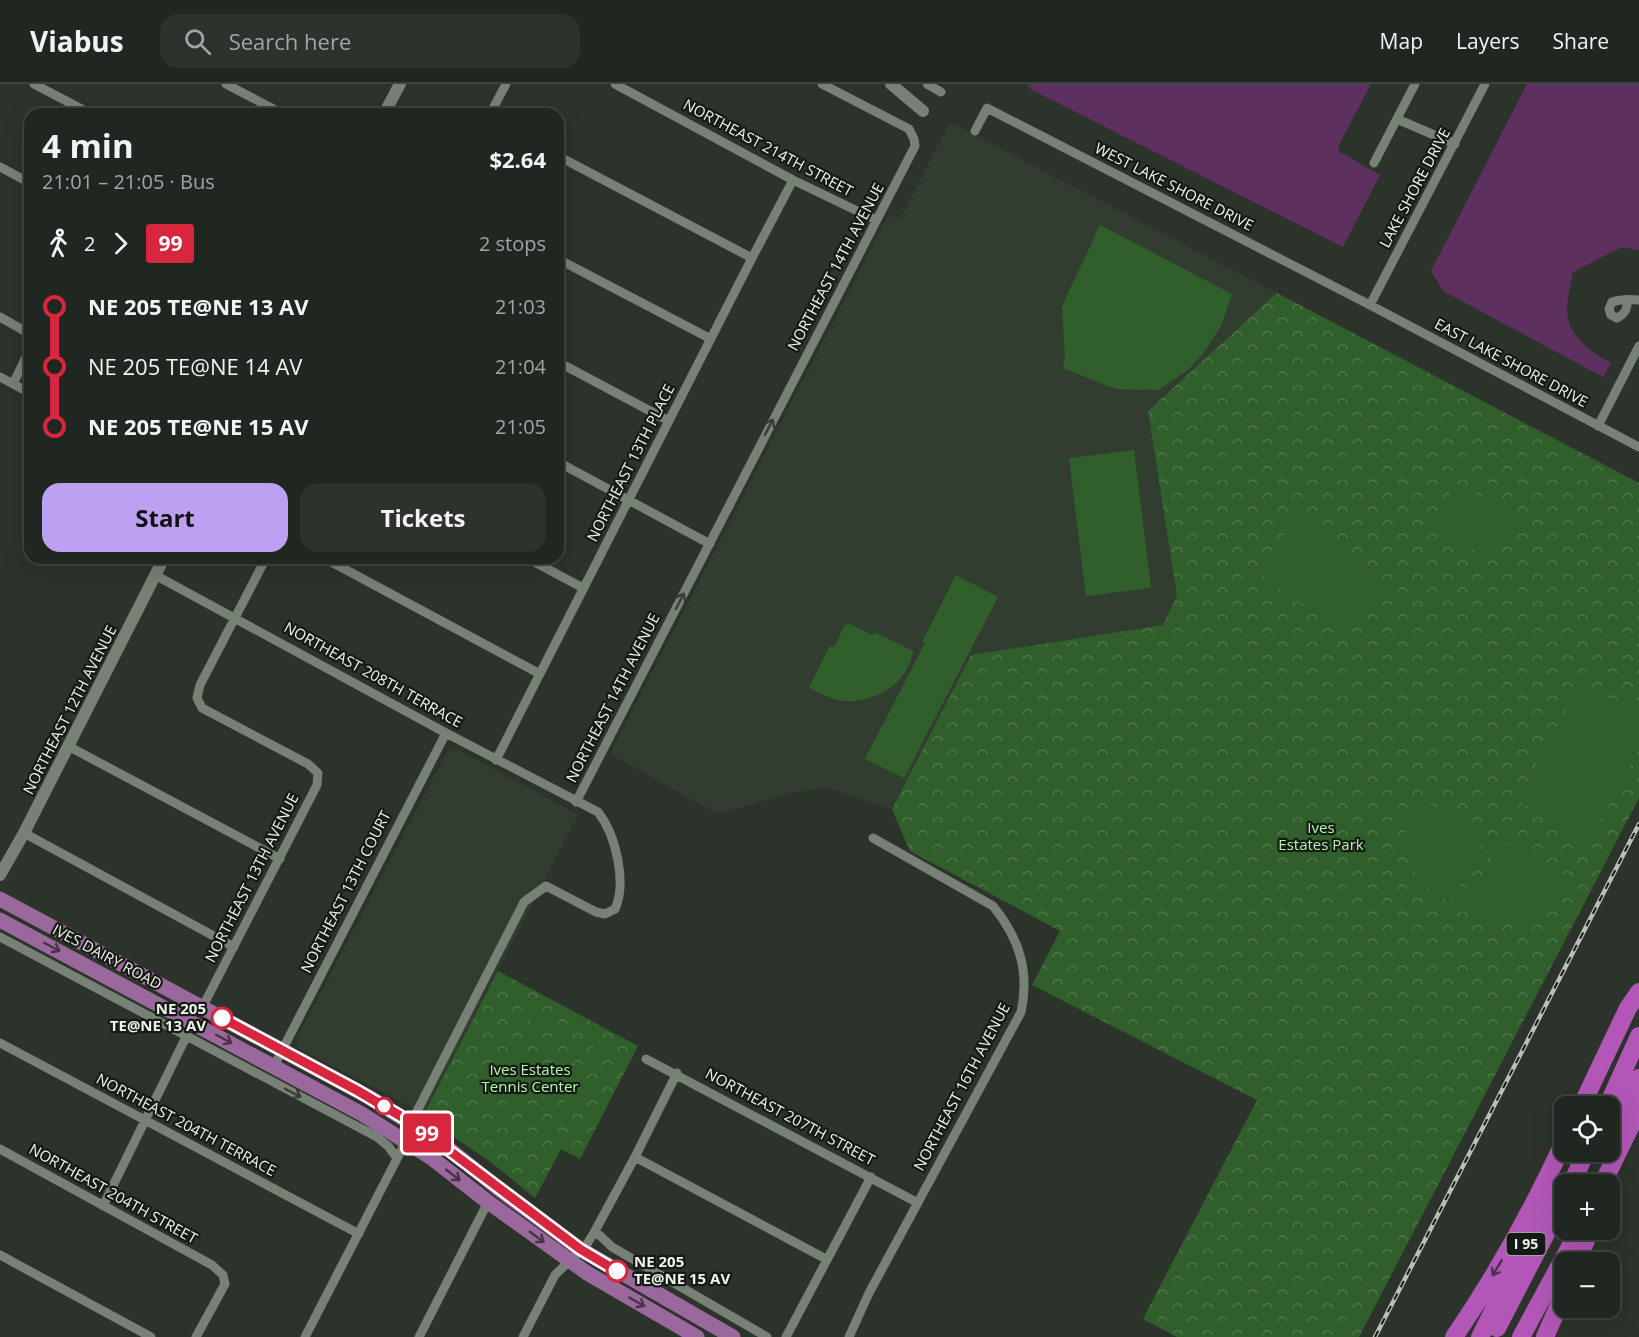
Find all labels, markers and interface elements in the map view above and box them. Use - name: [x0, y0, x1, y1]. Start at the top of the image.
- search box: [160, 14, 580, 68]
- text: Viabus: [30, 22, 124, 60]
- icon: search: [181, 25, 214, 58]
- text: Search here: [229, 26, 351, 56]
- text: Map: [1380, 27, 1423, 55]
- text: Layers: [1456, 27, 1520, 55]
- text: Share: [1553, 27, 1609, 55]
- street label: NORTHEAST 214TH STREET: [680, 94, 857, 201]
- text: 4 min: [42, 123, 134, 168]
- street label: LAKE SHORE DRIVE: [1374, 124, 1454, 251]
- street label: WEST LAKE SHORE DRIVE: [1092, 137, 1257, 235]
- text: $2.64: [489, 144, 546, 174]
- text: 21:01 – 21:05 · Bus: [42, 168, 215, 195]
- street label: NORTHEAST 14TH AVENUE: [782, 179, 888, 354]
- icon: walk: [42, 227, 75, 260]
- icon: forward: [104, 227, 137, 260]
- text: 99: [158, 229, 182, 257]
- text: 2: [84, 230, 95, 257]
- text: 2 stops: [479, 230, 546, 257]
- text: NE 205 TE@NE 13 AV: [88, 291, 308, 321]
- text: 21:03: [495, 293, 546, 320]
- street label: EAST LAKE SHORE DRIVE: [1431, 313, 1592, 411]
- text: NE 205 TE@NE 14 AV: [88, 351, 302, 381]
- text: 21:04: [495, 353, 546, 380]
- street label: NORTHEAST 13TH PLACE: [582, 380, 679, 545]
- text: NE 205 TE@NE 15 AV: [88, 411, 308, 441]
- text: 21:05: [495, 413, 546, 440]
- one-way arrow: [764, 419, 776, 437]
- button: Start: [42, 483, 288, 552]
- button: Tickets: [300, 483, 546, 552]
- one-way arrow: [675, 592, 686, 610]
- street label: NORTHEAST 14TH AVENUE: [561, 609, 664, 786]
- street label: NORTHEAST 208TH TERRACE: [281, 617, 466, 732]
- street label: NORTHEAST 12TH AVENUE: [18, 621, 121, 798]
- street label: NORTHEAST 13TH AVENUE: [200, 789, 303, 966]
- street label: NORTHEAST 13TH COURT: [295, 806, 395, 976]
- park label: Ives Estates Park: [1278, 817, 1364, 854]
- street label: IVES DAIRY ROAD: [49, 919, 166, 993]
- one-way arrow: [42, 942, 60, 953]
- place label: NE 205 TE@NE 13 AV: [110, 998, 206, 1035]
- street label: NORTHEAST 16TH AVENUE: [908, 999, 1014, 1174]
- marker: NE 205 TE@NE 13 AV: [211, 1007, 233, 1029]
- one-way arrow: [215, 1033, 232, 1045]
- park label: Ives Estates Tennis Center: [482, 1059, 578, 1096]
- street label: NORTHEAST 207TH STREET: [702, 1063, 879, 1170]
- street label: NORTHEAST 204TH TERRACE: [93, 1068, 280, 1180]
- one-way arrow: [284, 1088, 302, 1099]
- map controls: [1554, 1096, 1620, 1318]
- button: locate: [1554, 1096, 1620, 1162]
- unlabelled marker: [375, 1097, 393, 1115]
- line badge: 99: [400, 1114, 454, 1152]
- text: 99: [415, 1119, 439, 1147]
- street label: NORTHEAST 204TH STREET: [26, 1138, 202, 1248]
- one-way arrow: [445, 1169, 461, 1182]
- button: +: [1554, 1174, 1620, 1240]
- one-way arrow: [528, 1231, 544, 1243]
- road number: I 95: [1506, 1233, 1546, 1255]
- place label: NE 205 TE@NE 15 AV: [634, 1251, 730, 1288]
- button: −: [1554, 1252, 1620, 1318]
- one-way arrow: [1491, 1259, 1503, 1276]
- marker: NE 205 TE@NE 15 AV: [606, 1260, 628, 1282]
- one-way arrow: [628, 1296, 645, 1308]

